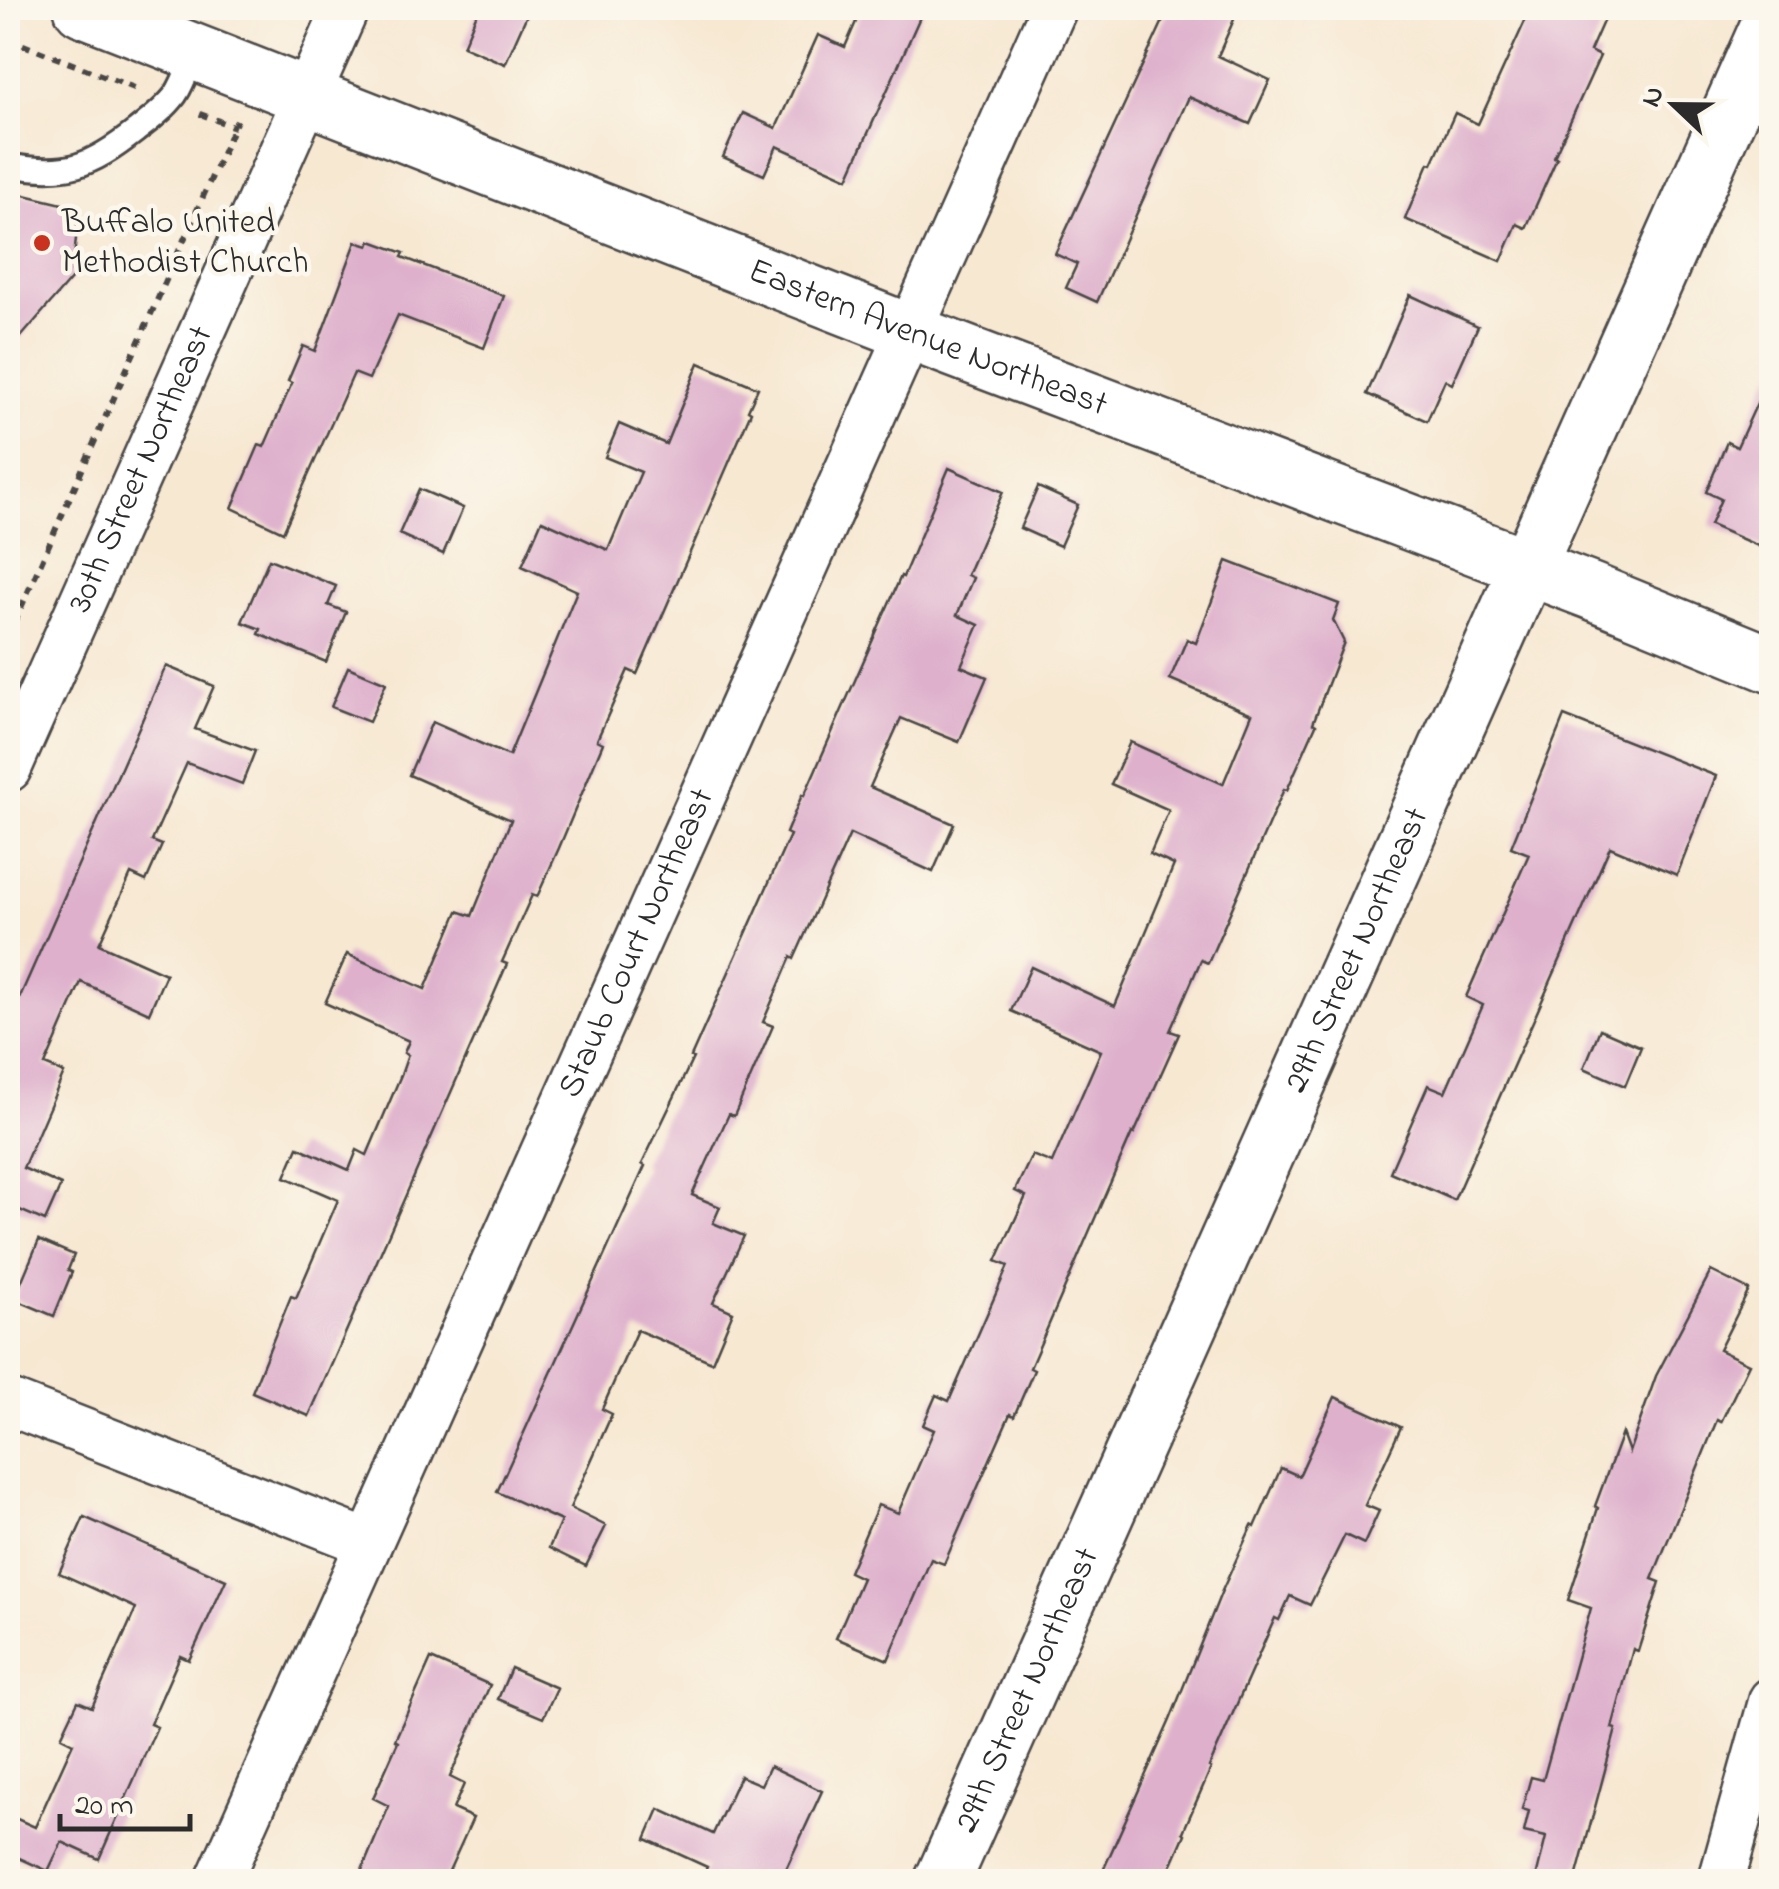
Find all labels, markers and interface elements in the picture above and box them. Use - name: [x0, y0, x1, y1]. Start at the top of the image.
- north arrow: [1624, 55, 1724, 155]
- text: N: [1632, 81, 1677, 113]
- place label: Buffalo United Methodist Church: [61, 198, 309, 289]
- marker: Buffalo United Methodist Church: [31, 232, 53, 254]
- street label: Eastern Avenue Northeast: [741, 246, 1115, 431]
- street label: 30th Street Northeast: [55, 317, 227, 621]
- street label: Staub Court Northeast: [545, 780, 728, 1106]
- street label: 29th Street Northeast: [1271, 799, 1443, 1101]
- street label: 29th Street Northeast: [942, 1539, 1113, 1841]
- scale bar: [60, 1769, 190, 1831]
- text: 20 m: [75, 1785, 134, 1829]

